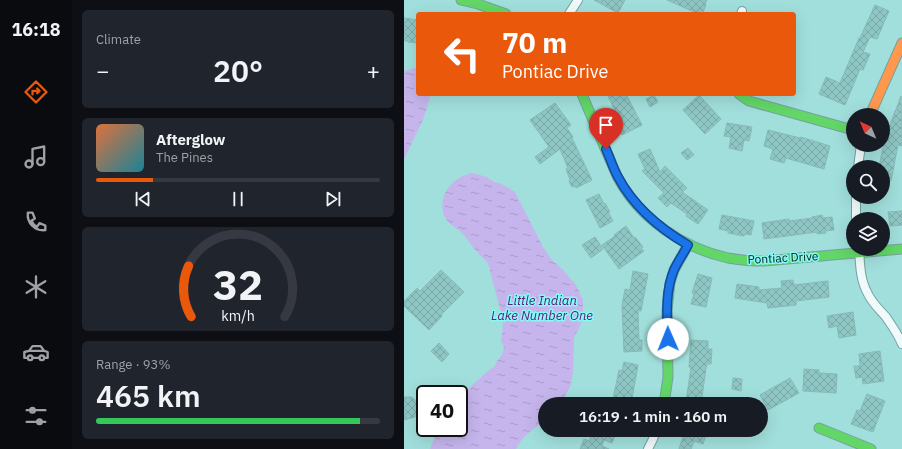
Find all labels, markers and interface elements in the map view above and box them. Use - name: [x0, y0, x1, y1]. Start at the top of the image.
- text: 16:18: [11, 18, 61, 41]
- text: 70 m: [502, 24, 567, 61]
- icon: left: [436, 28, 488, 80]
- text: Climate: [96, 31, 141, 48]
- text: 20°: [213, 51, 263, 90]
- text: −: [96, 56, 109, 85]
- text: +: [367, 56, 380, 85]
- text: Pontiac Drive: [502, 60, 608, 83]
- icon: directions: [22, 78, 50, 106]
- pin: [589, 108, 623, 149]
- north arrow: [846, 108, 890, 152]
- map controls: [846, 108, 890, 256]
- icon: arrive: [595, 114, 617, 136]
- text: Afterglow: [156, 130, 225, 149]
- icon: music: [22, 143, 50, 171]
- text: The Pines: [156, 149, 213, 166]
- button: search: [846, 160, 890, 204]
- icon: previous: [132, 188, 154, 210]
- icon: pause: [227, 188, 249, 210]
- icon: next: [322, 188, 344, 210]
- icon: phone: [22, 208, 50, 236]
- button: layers: [846, 212, 890, 256]
- street label: Pontiac Drive: [747, 248, 819, 267]
- text: 32: [213, 256, 263, 310]
- icon: climate: [22, 273, 50, 301]
- water label: Little Indian Lake Number One: [491, 292, 593, 324]
- text: km/h: [221, 305, 255, 324]
- position arrow: [647, 318, 689, 360]
- icon: car: [22, 338, 50, 366]
- text: Range · 93%: [96, 356, 170, 373]
- text: 465 km: [96, 376, 201, 415]
- speed limit sign: 40: [416, 385, 468, 437]
- icon: filters: [22, 402, 50, 430]
- text: 16:19 · 1 min · 160 m: [579, 407, 727, 426]

